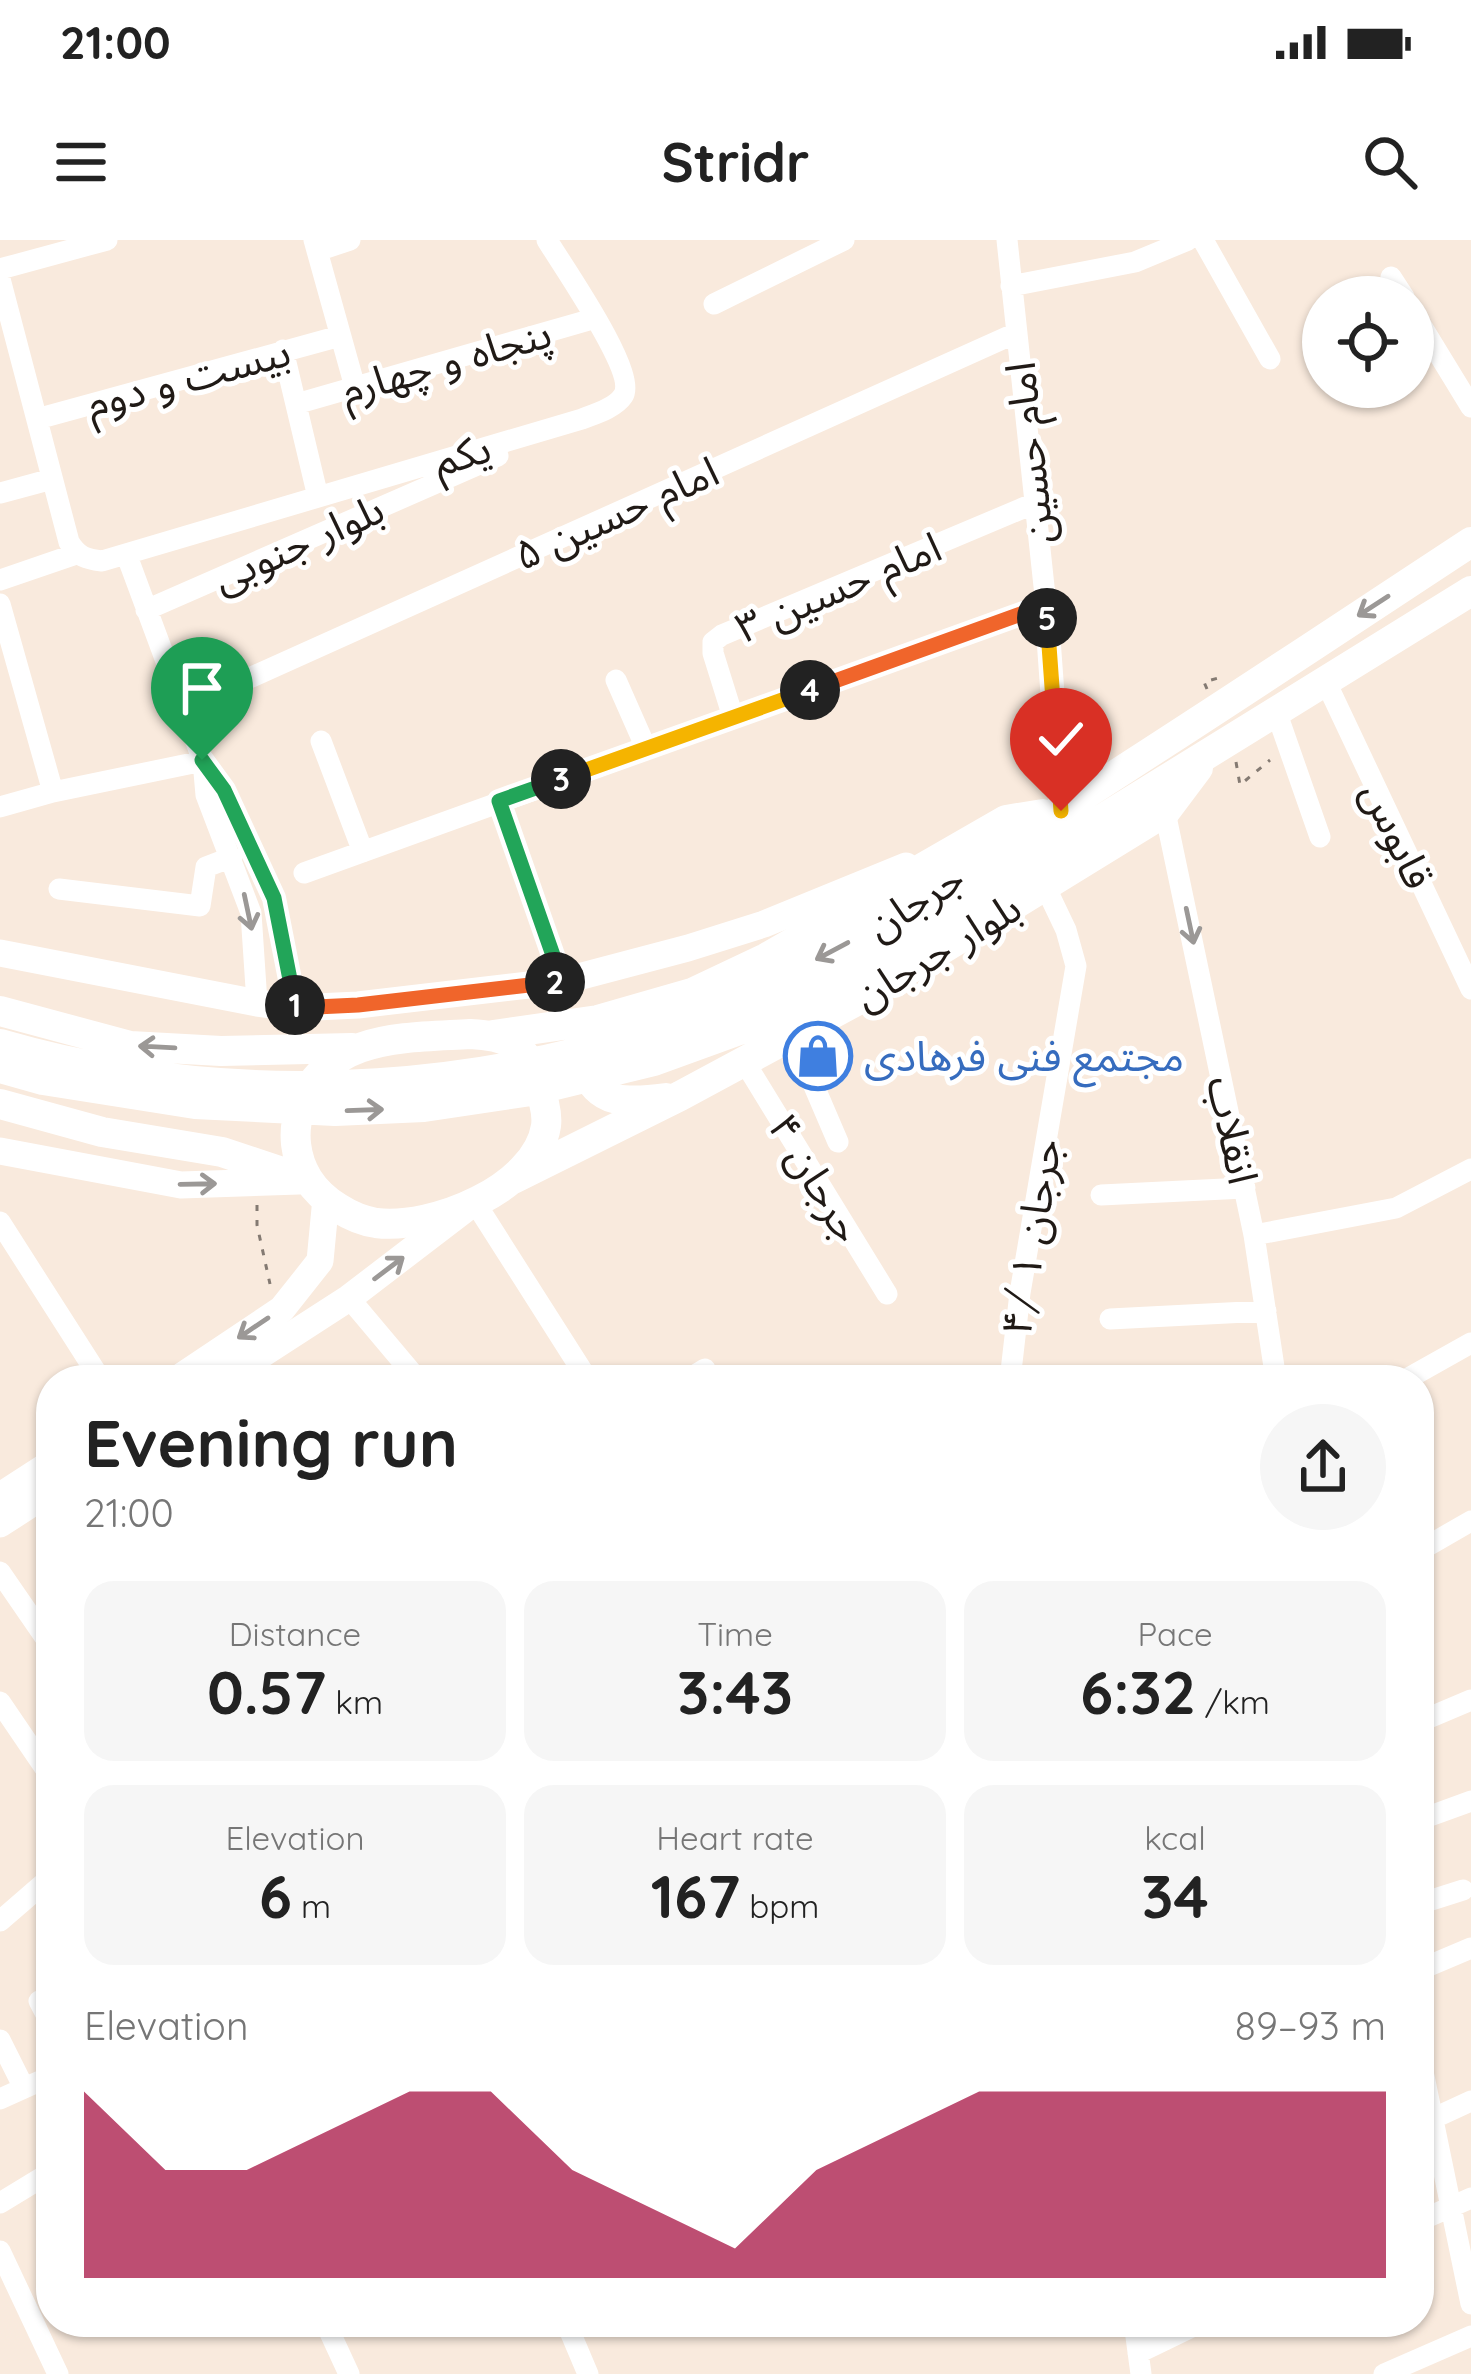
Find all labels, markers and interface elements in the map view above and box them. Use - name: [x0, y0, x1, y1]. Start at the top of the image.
- text: 21:00: [60, 14, 171, 70]
- text: Stridr: [662, 128, 809, 196]
- icon: menu: [48, 129, 114, 195]
- icon: search: [1357, 129, 1423, 195]
- map controls: [1302, 276, 1434, 408]
- button: locate: [1302, 276, 1434, 408]
- street label: پنجاه و چهارم: [334, 305, 559, 422]
- street label: بیست و دوم: [80, 324, 297, 435]
- street label: امام حسین: [993, 359, 1070, 547]
- street label: یکم: [427, 420, 498, 493]
- street label: امام حسین ۵: [505, 444, 729, 587]
- street label: بلوار جنوبی: [204, 481, 392, 604]
- street label: امام حسین ۳: [727, 519, 951, 659]
- pin: 5: [1017, 588, 1077, 648]
- one-way arrow: [1357, 594, 1391, 619]
- text: 5: [1037, 597, 1057, 638]
- pin: [151, 637, 253, 760]
- icon: arrive: [169, 655, 235, 721]
- pin: 4: [780, 660, 840, 720]
- text: 4: [800, 669, 820, 710]
- pin: [1010, 688, 1112, 811]
- icon: check: [1028, 706, 1094, 772]
- pin: 3: [531, 749, 591, 809]
- text: 3: [552, 758, 570, 799]
- street label: قابوس: [1351, 772, 1446, 897]
- street label: جرجان: [856, 850, 973, 951]
- street label: بلوار جرجان: [843, 880, 1030, 1021]
- one-way arrow: [238, 892, 261, 930]
- one-way arrow: [1179, 907, 1202, 945]
- one-way arrow: [815, 940, 850, 963]
- pin: 2: [525, 952, 585, 1012]
- text: 2: [546, 961, 564, 1002]
- pin: 1: [265, 975, 325, 1035]
- text: 1: [289, 984, 301, 1025]
- shop icon: مجتمع فنی فرهادی: [783, 1021, 853, 1091]
- place label: مجتمع فنی فرهادی: [864, 1029, 1184, 1088]
- one-way arrow: [138, 1035, 177, 1058]
- street label: انقلاب: [1196, 1071, 1271, 1189]
- one-way arrow: [345, 1098, 384, 1121]
- street label: ۴ جرجان: [757, 1104, 875, 1252]
- street label: جرجان ۱ /۴: [989, 1135, 1072, 1339]
- one-way arrow: [178, 1173, 217, 1195]
- one-way arrow: [372, 1255, 404, 1281]
- one-way arrow: [237, 1316, 271, 1341]
- text: Evening run: [84, 1401, 458, 1484]
- button: share: [1260, 1404, 1386, 1530]
- text: 21:00: [84, 1488, 174, 1537]
- text: Distance: [229, 1613, 361, 1654]
- text: Time: [697, 1613, 773, 1654]
- text: Pace: [1137, 1613, 1213, 1654]
- text: 0.57: [207, 1654, 326, 1729]
- text: 3:43: [677, 1654, 793, 1729]
- text: 6:32: [1080, 1654, 1196, 1729]
- text: km: [326, 1681, 383, 1722]
- text: /km: [1196, 1681, 1270, 1722]
- text: Elevation: [225, 1817, 365, 1858]
- text: Heart rate: [656, 1817, 814, 1858]
- text: kcal: [1144, 1817, 1206, 1858]
- text: 6: [259, 1858, 292, 1933]
- text: 167: [651, 1858, 740, 1933]
- text: 34: [1141, 1858, 1209, 1933]
- text: m: [292, 1885, 331, 1926]
- text: bpm: [740, 1885, 819, 1926]
- text: Elevation: [84, 2001, 248, 2050]
- text: 89–93 m: [1235, 2001, 1386, 2050]

